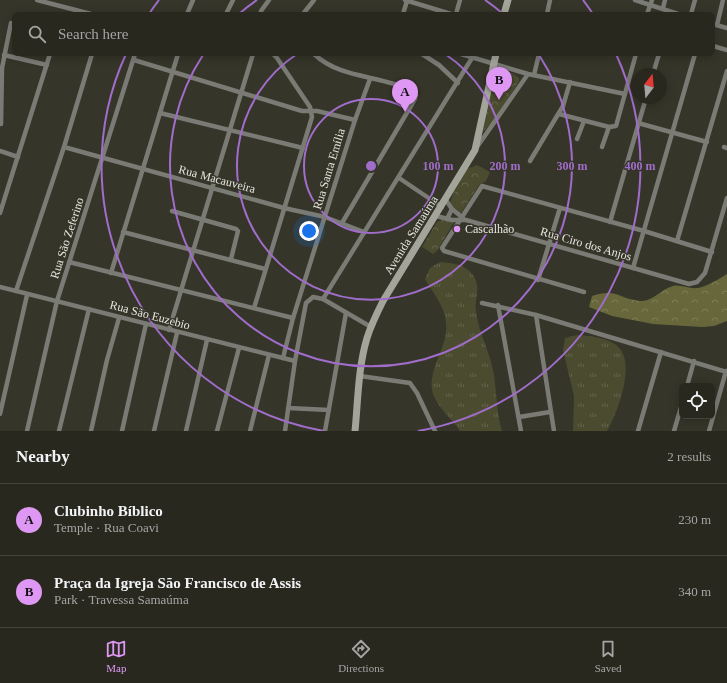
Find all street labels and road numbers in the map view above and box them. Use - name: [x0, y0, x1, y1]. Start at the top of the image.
- street label: Rua Santa Emília: [310, 126, 348, 211]
- street label: Rua Macauveira: [177, 162, 258, 196]
- street label: Avenida Samaúma: [381, 193, 441, 277]
- street label: Rua São Zeferino: [47, 196, 87, 280]
- street label: Rua Ciro dos Anjos: [539, 224, 634, 264]
- street label: Rua São Euzebio: [108, 298, 192, 332]

